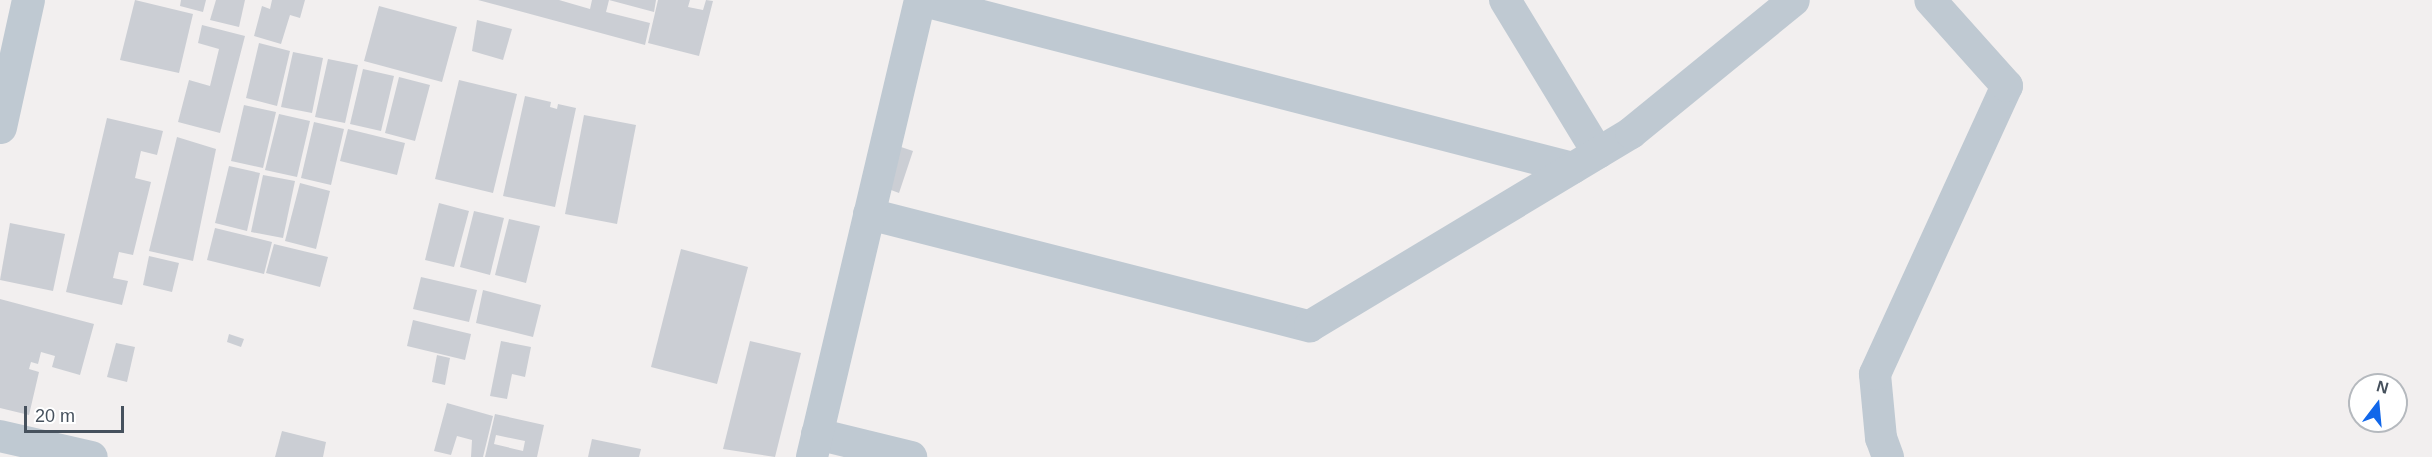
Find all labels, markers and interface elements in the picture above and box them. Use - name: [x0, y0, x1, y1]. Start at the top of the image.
- north arrow: [2348, 373, 2408, 433]
- text: N: [2375, 377, 2390, 397]
- scale bar: [27, 394, 128, 432]
- text: 20 m: [35, 406, 75, 426]

